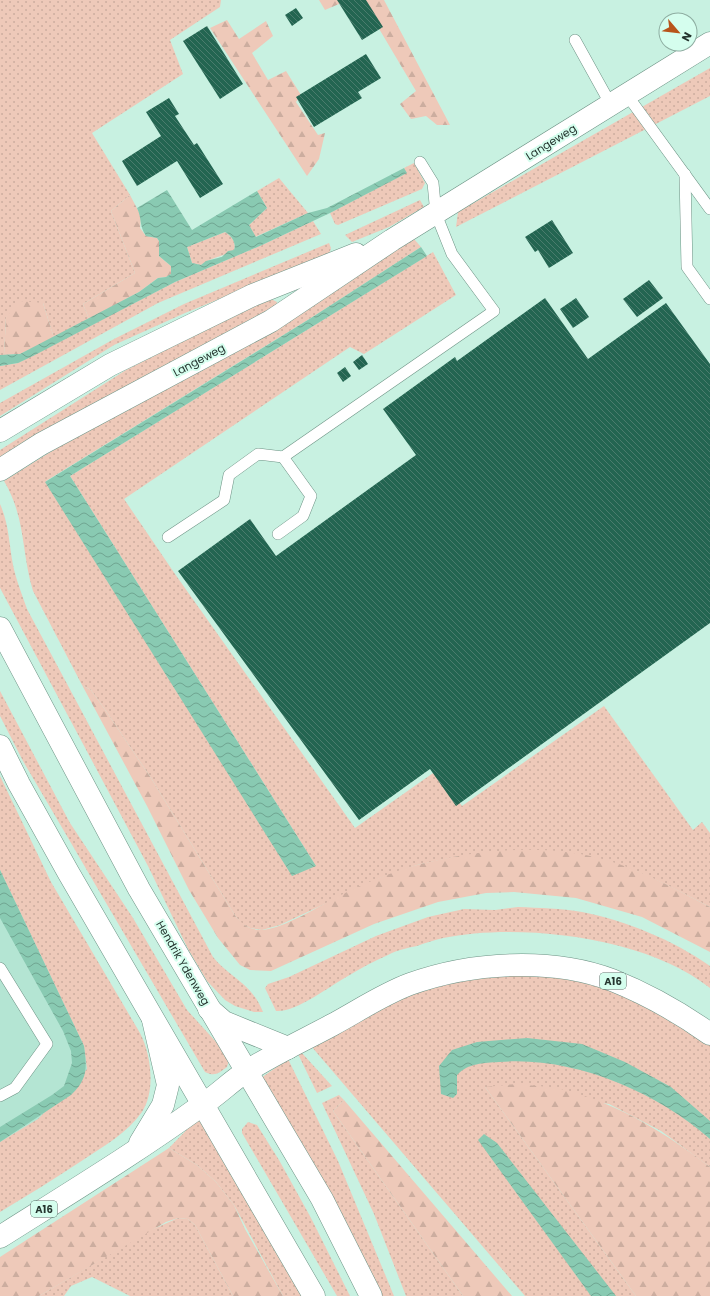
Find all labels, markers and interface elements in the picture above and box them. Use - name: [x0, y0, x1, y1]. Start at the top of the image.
- north arrow: [658, 12, 698, 52]
- text: N: [678, 29, 696, 44]
- street label: Langeweg: [523, 120, 579, 164]
- street label: Langeweg: [170, 340, 228, 380]
- street label: Hendrik Ydenweg: [152, 918, 214, 1008]
- road number: A16: [600, 973, 626, 989]
- road number: A16: [31, 1201, 57, 1217]

